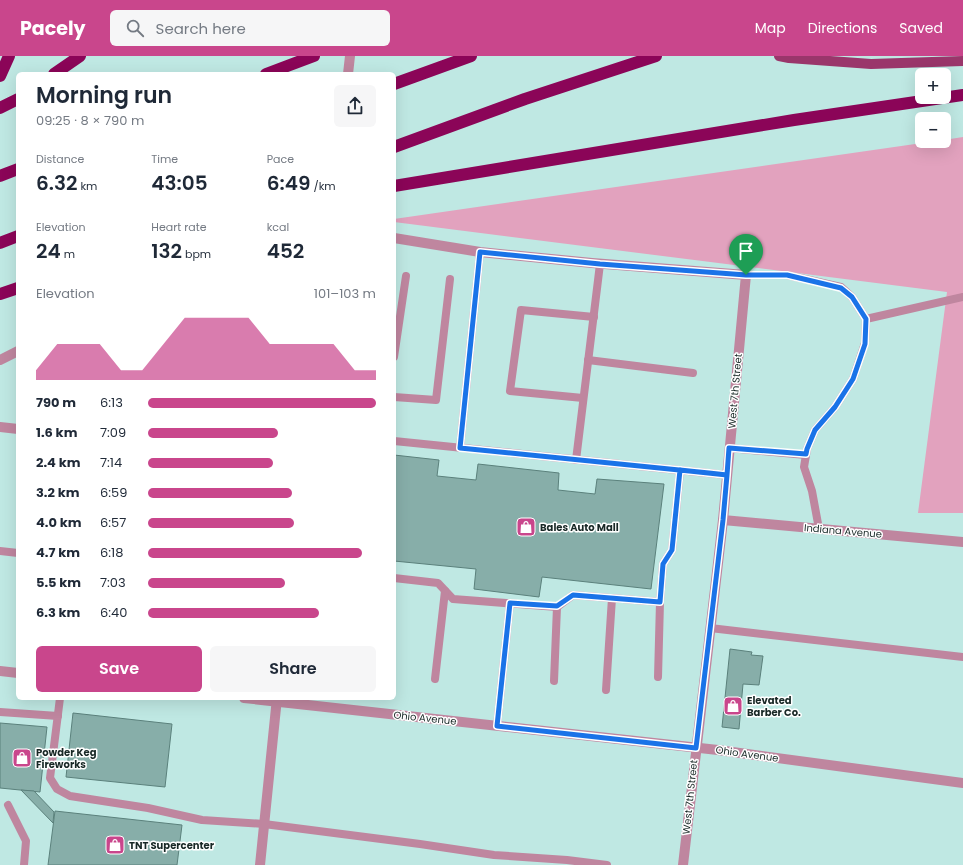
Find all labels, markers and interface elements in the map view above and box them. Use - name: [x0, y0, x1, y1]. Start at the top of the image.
- search box: [110, 10, 390, 46]
- text: Pacely: [20, 15, 86, 42]
- icon: search: [124, 17, 146, 39]
- text: Search here: [156, 18, 246, 39]
- text: Map: [755, 18, 786, 38]
- text: Directions: [808, 18, 877, 38]
- text: Saved: [899, 18, 943, 38]
- map controls: [915, 68, 951, 148]
- button: +: [915, 68, 951, 104]
- text: Morning run: [36, 80, 172, 111]
- button: share: [334, 85, 376, 127]
- text: 09:25 · 8 × 790 m: [36, 111, 144, 130]
- button: −: [915, 112, 951, 148]
- text: Distance: [36, 151, 84, 167]
- text: Time: [151, 151, 178, 167]
- text: Pace: [267, 151, 294, 167]
- text: 6.32: [36, 169, 77, 197]
- text: 43:05: [151, 169, 208, 197]
- text: 6:49: [267, 169, 310, 197]
- text: km: [77, 178, 97, 194]
- text: /km: [310, 178, 336, 194]
- text: Elevation: [36, 219, 86, 235]
- text: Heart rate: [151, 219, 207, 235]
- text: kcal: [267, 219, 289, 235]
- pin: [729, 234, 763, 275]
- text: 24: [36, 237, 61, 265]
- text: 132: [151, 237, 182, 265]
- text: 452: [267, 237, 304, 265]
- icon: arrive: [735, 240, 757, 262]
- text: m: [61, 246, 75, 262]
- text: bpm: [182, 246, 211, 262]
- text: Elevation: [36, 284, 95, 303]
- text: 101–103 m: [314, 284, 376, 303]
- street label: West 7th Street: [724, 353, 746, 429]
- text: 790 m: [36, 393, 76, 412]
- text: 6:13: [100, 393, 123, 412]
- text: 1.6 km: [36, 423, 77, 442]
- text: 7:09: [100, 423, 126, 442]
- text: 2.4 km: [36, 453, 80, 472]
- text: 7:14: [100, 453, 122, 472]
- text: 3.2 km: [36, 483, 80, 502]
- text: 6:59: [100, 483, 127, 502]
- text: 4.0 km: [36, 513, 82, 532]
- text: 6:57: [100, 513, 126, 532]
- shop icon: Bales Auto Mall: [515, 516, 537, 538]
- place label: Bales Auto Mall: [540, 520, 619, 535]
- street label: Indiana Avenue: [803, 520, 883, 542]
- text: 4.7 km: [36, 543, 80, 562]
- text: 6:18: [100, 543, 123, 562]
- text: 5.5 km: [36, 573, 81, 592]
- text: 7:03: [100, 573, 126, 592]
- text: 6.3 km: [36, 603, 80, 622]
- text: 6:40: [100, 603, 127, 622]
- button: Save: [36, 646, 202, 692]
- button: Share: [210, 646, 376, 692]
- place label: Elevated Barber Co.: [747, 693, 801, 720]
- shop icon: Elevated Barber Co.: [722, 695, 744, 717]
- street label: Ohio Avenue: [393, 707, 457, 729]
- street label: Ohio Avenue: [715, 742, 779, 766]
- place label: Powder Keg Fireworks: [36, 745, 97, 772]
- shop icon: Powder Keg Fireworks: [11, 747, 33, 769]
- street label: West 7th Street: [679, 759, 701, 835]
- shop icon: TNT Supercenter: [104, 834, 126, 856]
- place label: TNT Supercenter: [129, 838, 215, 853]

